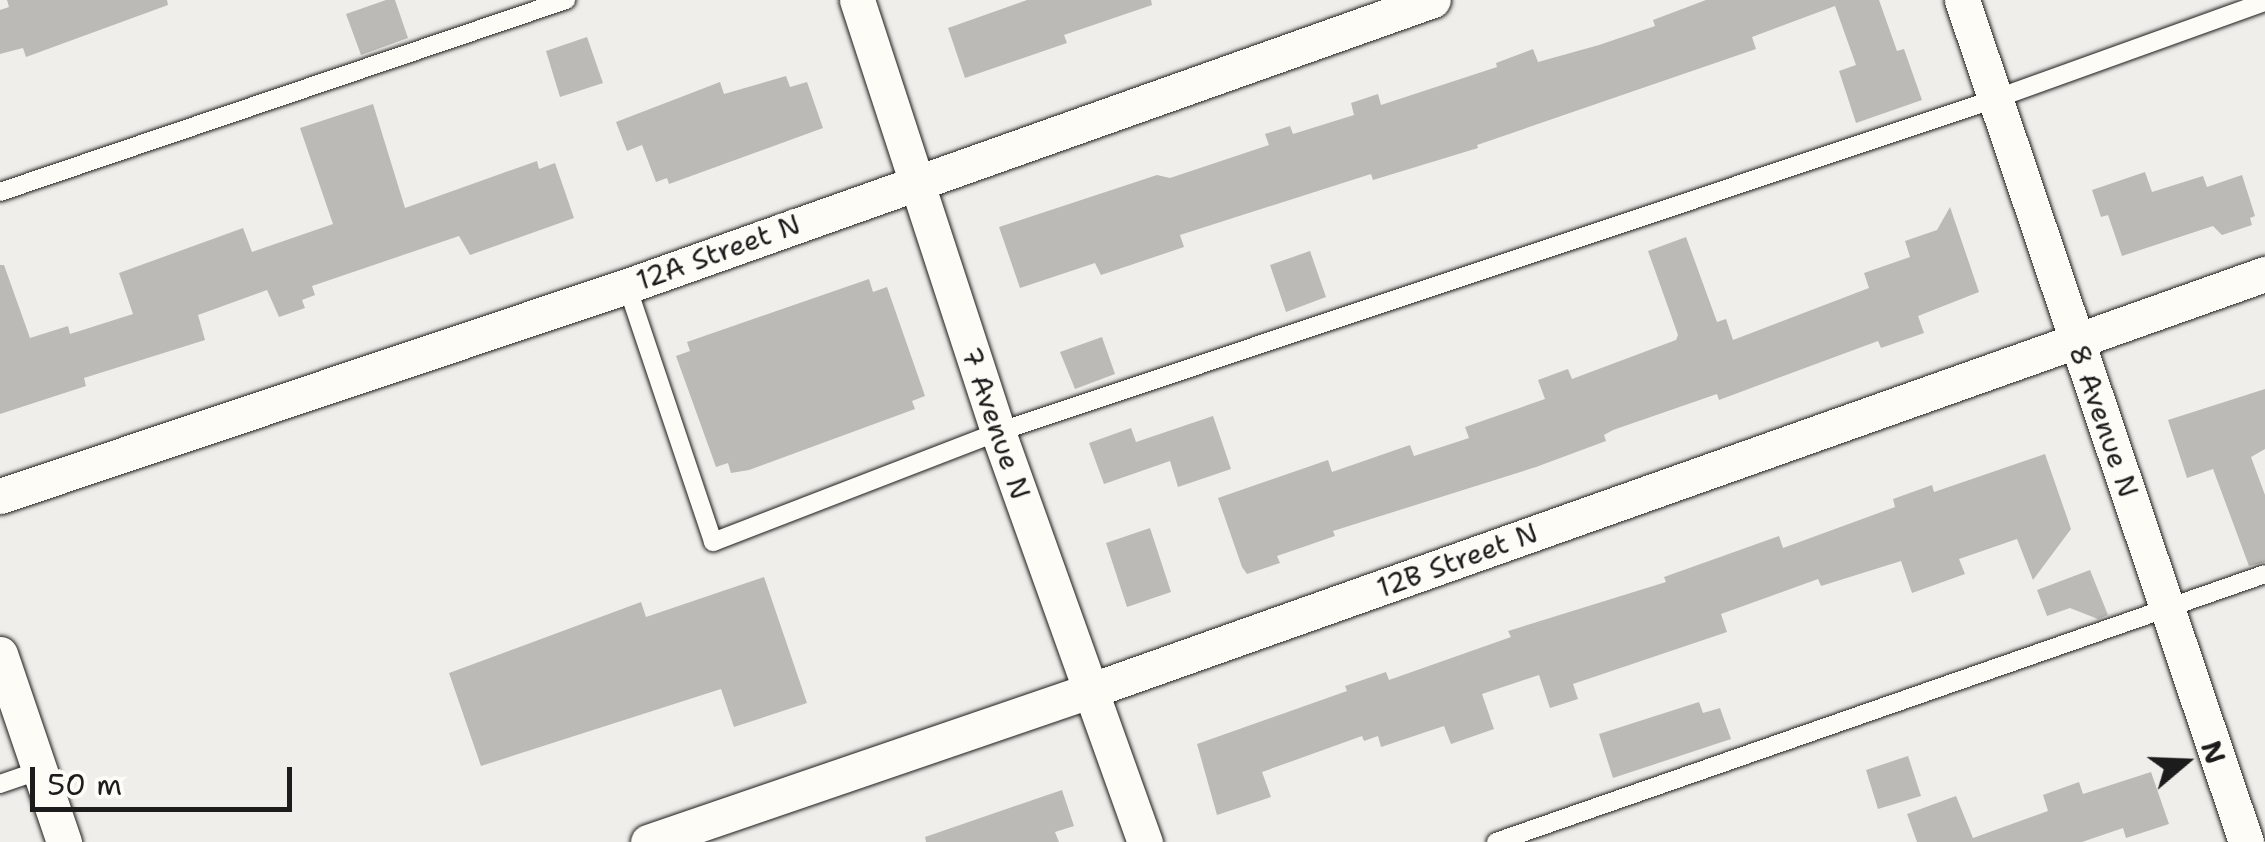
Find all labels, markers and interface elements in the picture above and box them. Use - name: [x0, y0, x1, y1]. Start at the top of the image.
- street label: 12A Street N: [632, 207, 804, 297]
- street label: 8 Avenue N: [2062, 340, 2146, 502]
- street label: 7 Avenue N: [954, 342, 1038, 504]
- street label: 12B Street N: [1372, 515, 1542, 605]
- north arrow: [2135, 712, 2235, 812]
- text: N: [2192, 736, 2235, 769]
- scale bar: [35, 747, 298, 809]
- text: 50 m: [47, 764, 122, 805]

